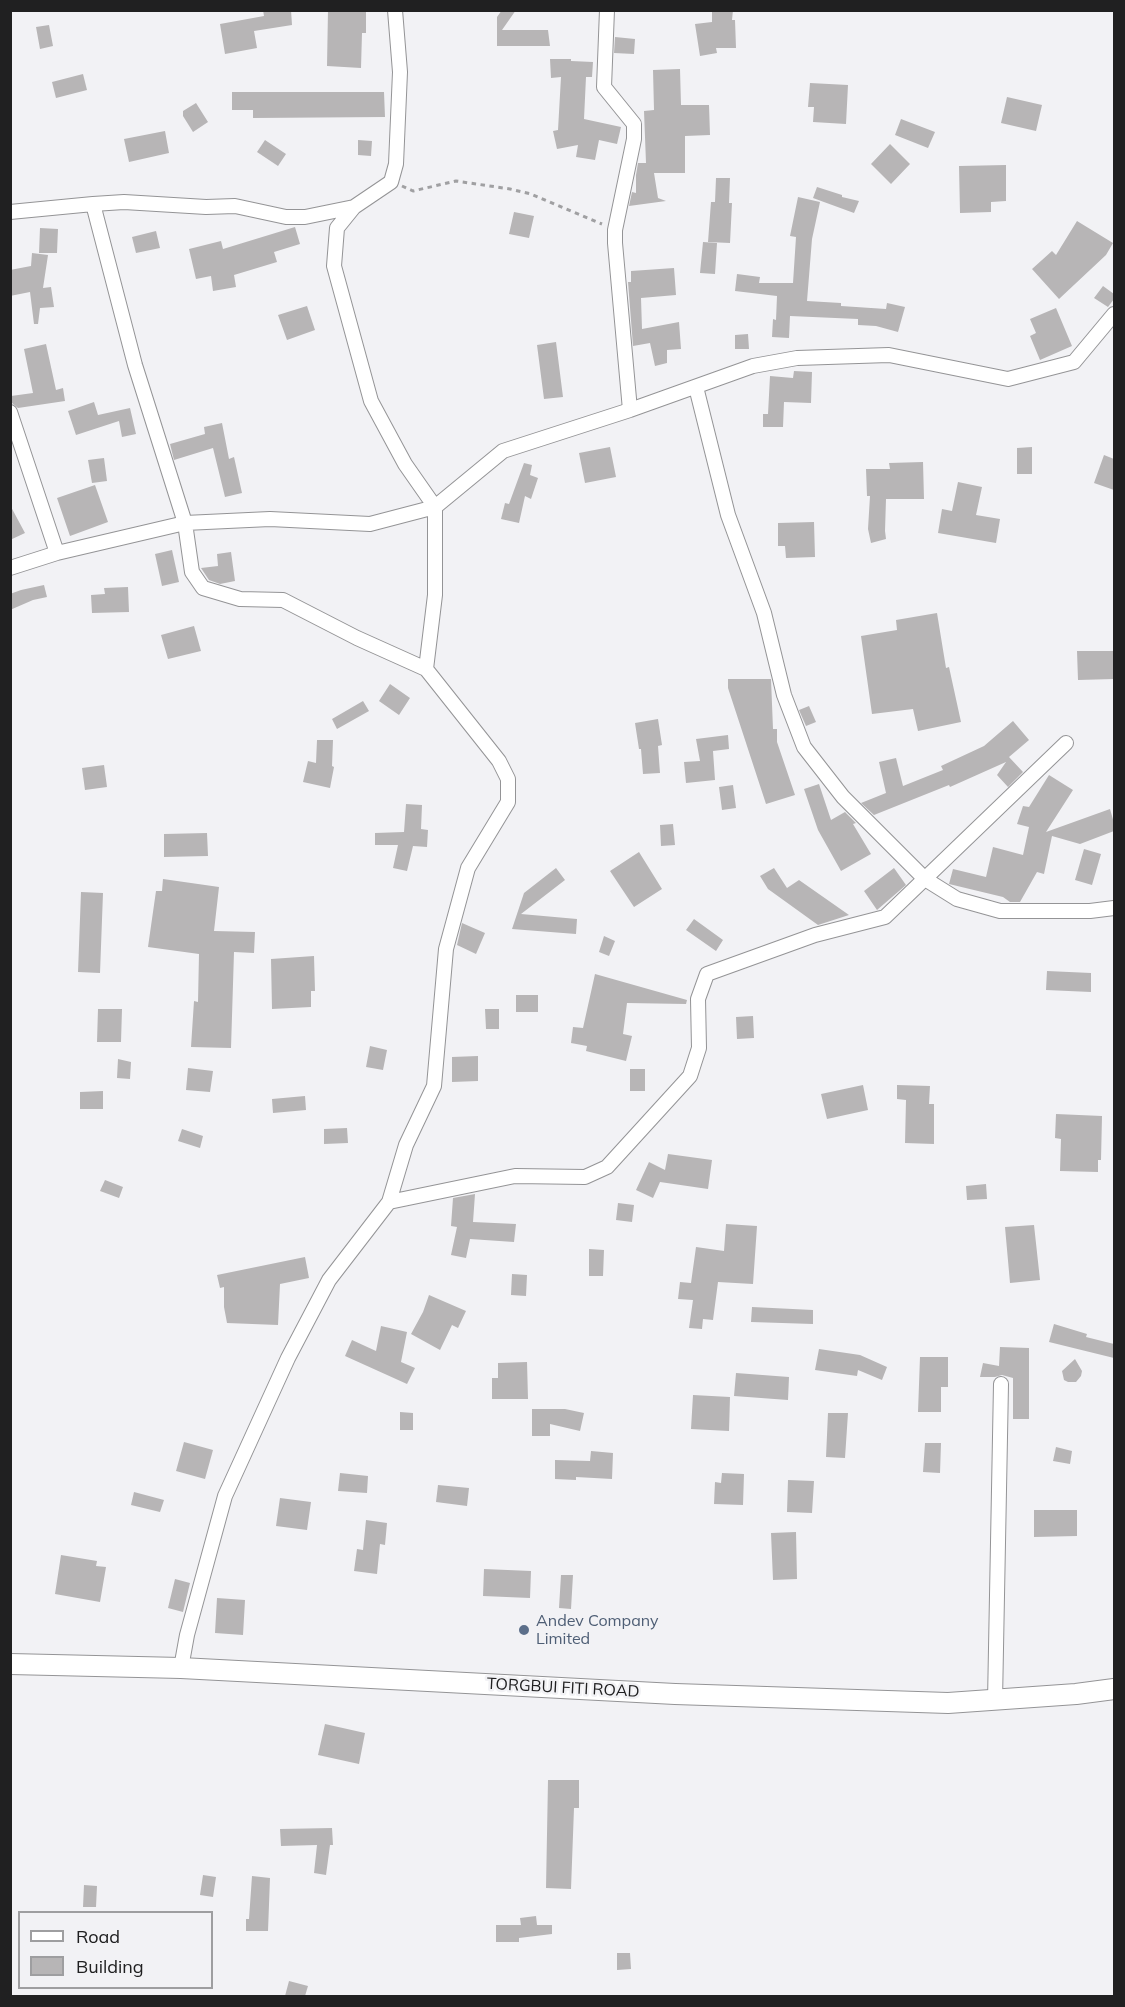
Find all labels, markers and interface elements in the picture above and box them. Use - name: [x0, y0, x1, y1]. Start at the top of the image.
- place label: Andev Company Limited: [536, 1611, 659, 1649]
- marker: Andev Company Limited: [517, 1623, 531, 1637]
- street label: TORGBUI FITI ROAD: [486, 1674, 640, 1702]
- legend: [18, 1911, 213, 1989]
- text: Road: [76, 1925, 120, 1948]
- text: Building: [76, 1955, 144, 1978]

